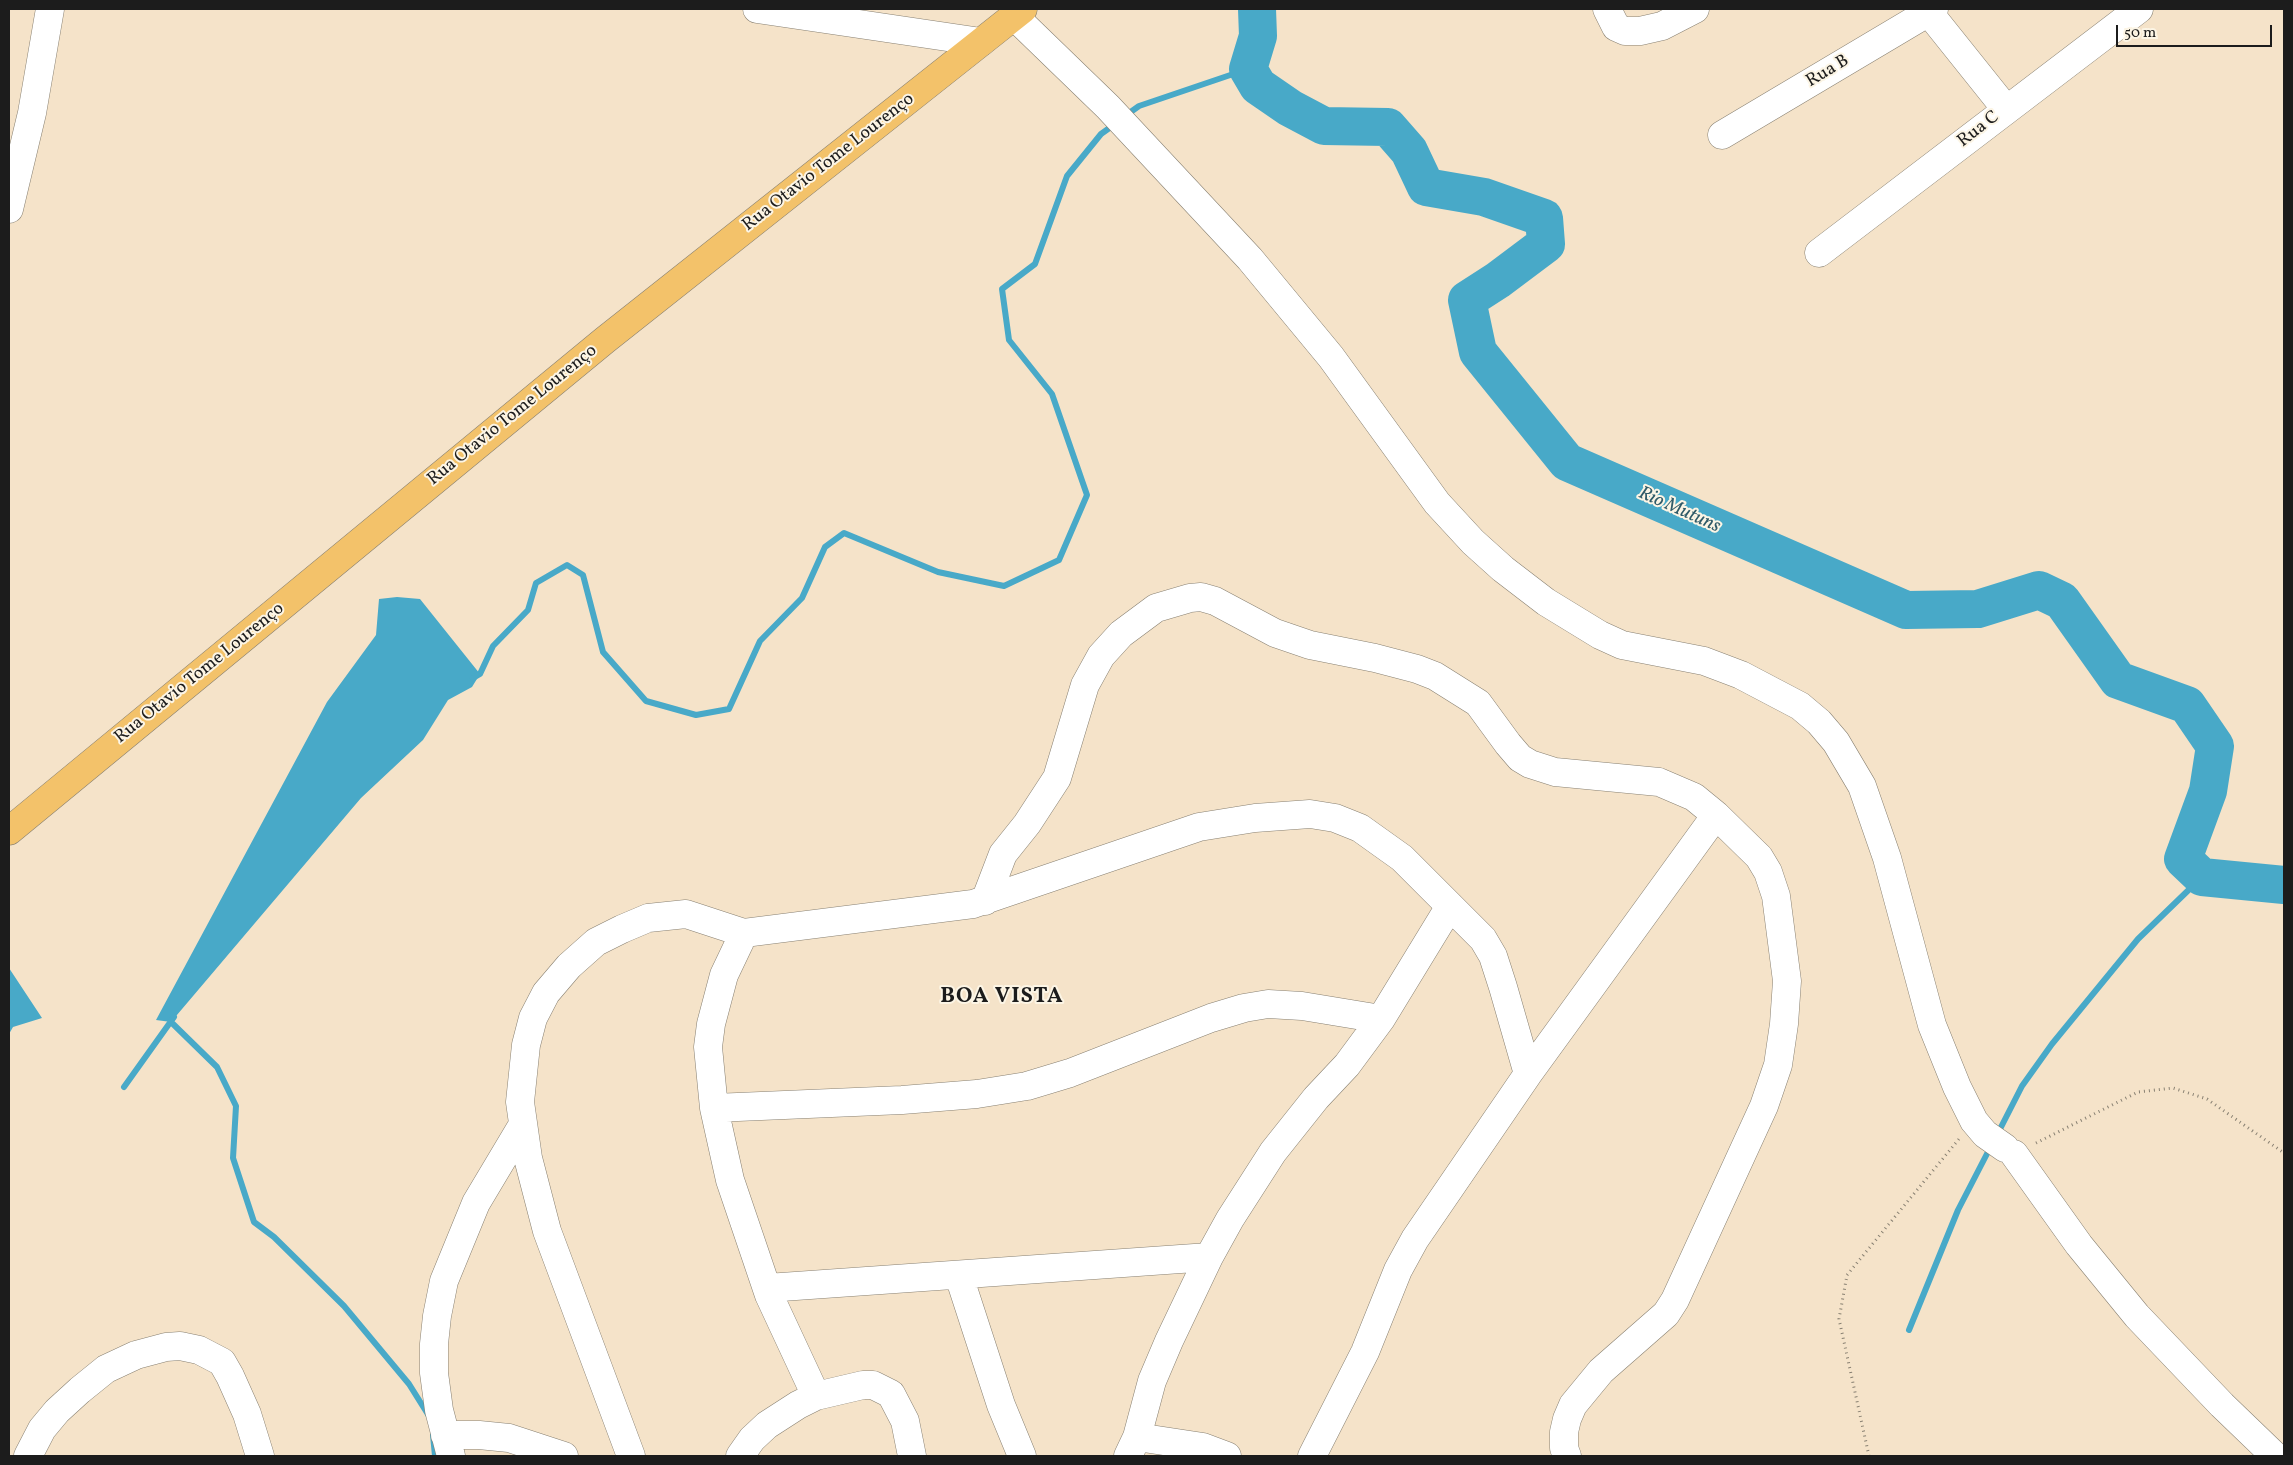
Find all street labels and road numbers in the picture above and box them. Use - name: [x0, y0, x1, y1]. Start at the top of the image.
- street label: Rua B: [1803, 51, 1853, 93]
- street label: Rua Otavio Tome Lourenço: [739, 89, 919, 237]
- street label: Rua C: [1954, 107, 2004, 153]
- street label: Rua Otavio Tome Lourenço: [424, 341, 602, 491]
- street label: Rua Otavio Tome Lourenço: [111, 599, 289, 749]

